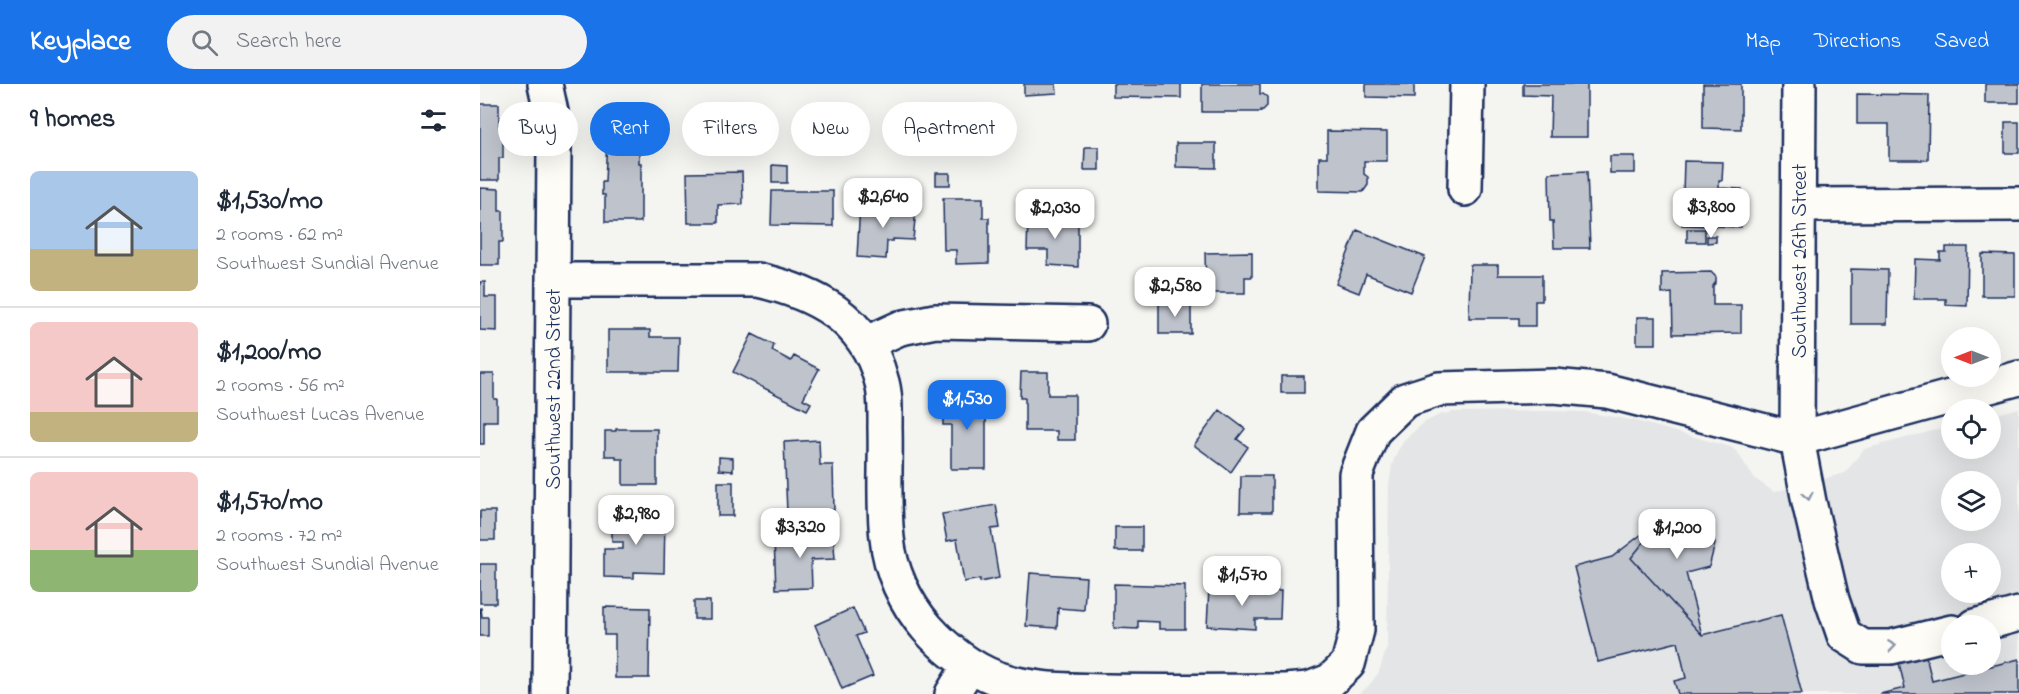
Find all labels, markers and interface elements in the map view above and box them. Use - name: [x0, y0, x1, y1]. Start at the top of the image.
- search box: [167, 15, 587, 69]
- text: Keyplace: [30, 22, 131, 63]
- icon: search: [188, 26, 221, 59]
- text: Search here: [236, 26, 341, 58]
- text: Map: [1745, 27, 1781, 57]
- text: Directions: [1814, 27, 1901, 57]
- text: Saved: [1934, 27, 1989, 57]
- text: 9 homes: [30, 101, 115, 139]
- chip: Buy: [498, 102, 578, 156]
- chip: Rent: [590, 102, 670, 156]
- chip: Filters: [682, 102, 779, 156]
- chip: New: [791, 102, 870, 156]
- chip: Apartment: [882, 102, 1017, 156]
- icon: filters: [417, 104, 450, 137]
- street label: Southwest 26th Street: [1786, 164, 1816, 358]
- pin: $2,640: [834, 178, 932, 229]
- text: $1,530/mo: [216, 183, 323, 221]
- text: $2,640: [857, 183, 909, 212]
- pin: $3,800: [1662, 188, 1760, 239]
- pin: $2,030: [1006, 189, 1104, 240]
- text: $3,800: [1687, 193, 1735, 222]
- text: $2,030: [1029, 194, 1081, 223]
- icon: home: [78, 195, 150, 267]
- text: 2 rooms · 62 m²: [216, 221, 343, 250]
- text: Southwest Sundial Avenue: [216, 250, 439, 279]
- pin: $2,580: [1126, 267, 1224, 318]
- text: $2,580: [1148, 272, 1202, 301]
- street label: Southwest 22nd Street: [540, 289, 570, 489]
- north arrow: [1941, 327, 2001, 387]
- map controls: [1941, 327, 2001, 675]
- text: $1,200/mo: [216, 334, 322, 372]
- icon: home: [78, 346, 150, 418]
- text: 2 rooms · 56 m²: [216, 372, 345, 401]
- pin: $1,530: [918, 380, 1016, 431]
- text: $1,530: [942, 385, 992, 414]
- button: locate: [1941, 399, 2001, 459]
- text: Southwest Lucas Avenue: [216, 401, 424, 430]
- button: layers: [1941, 471, 2001, 531]
- text: $1,570/mo: [216, 484, 323, 522]
- one-way arrow: [1801, 491, 1814, 501]
- pin: $2,980: [587, 495, 685, 546]
- icon: home: [78, 496, 150, 568]
- text: $2,980: [612, 500, 660, 529]
- pin: $3,320: [751, 508, 849, 559]
- pin: $1,200: [1628, 509, 1726, 560]
- text: $3,320: [775, 513, 825, 542]
- text: $1,200: [1652, 514, 1702, 543]
- text: 2 rooms · 72 m²: [216, 522, 343, 551]
- button: +: [1941, 543, 2001, 603]
- text: Southwest Sundial Avenue: [216, 551, 439, 580]
- pin: $1,570: [1193, 556, 1291, 607]
- text: $1,570: [1217, 561, 1267, 590]
- button: −: [1941, 615, 2001, 675]
- one-way arrow: [1887, 640, 1897, 652]

